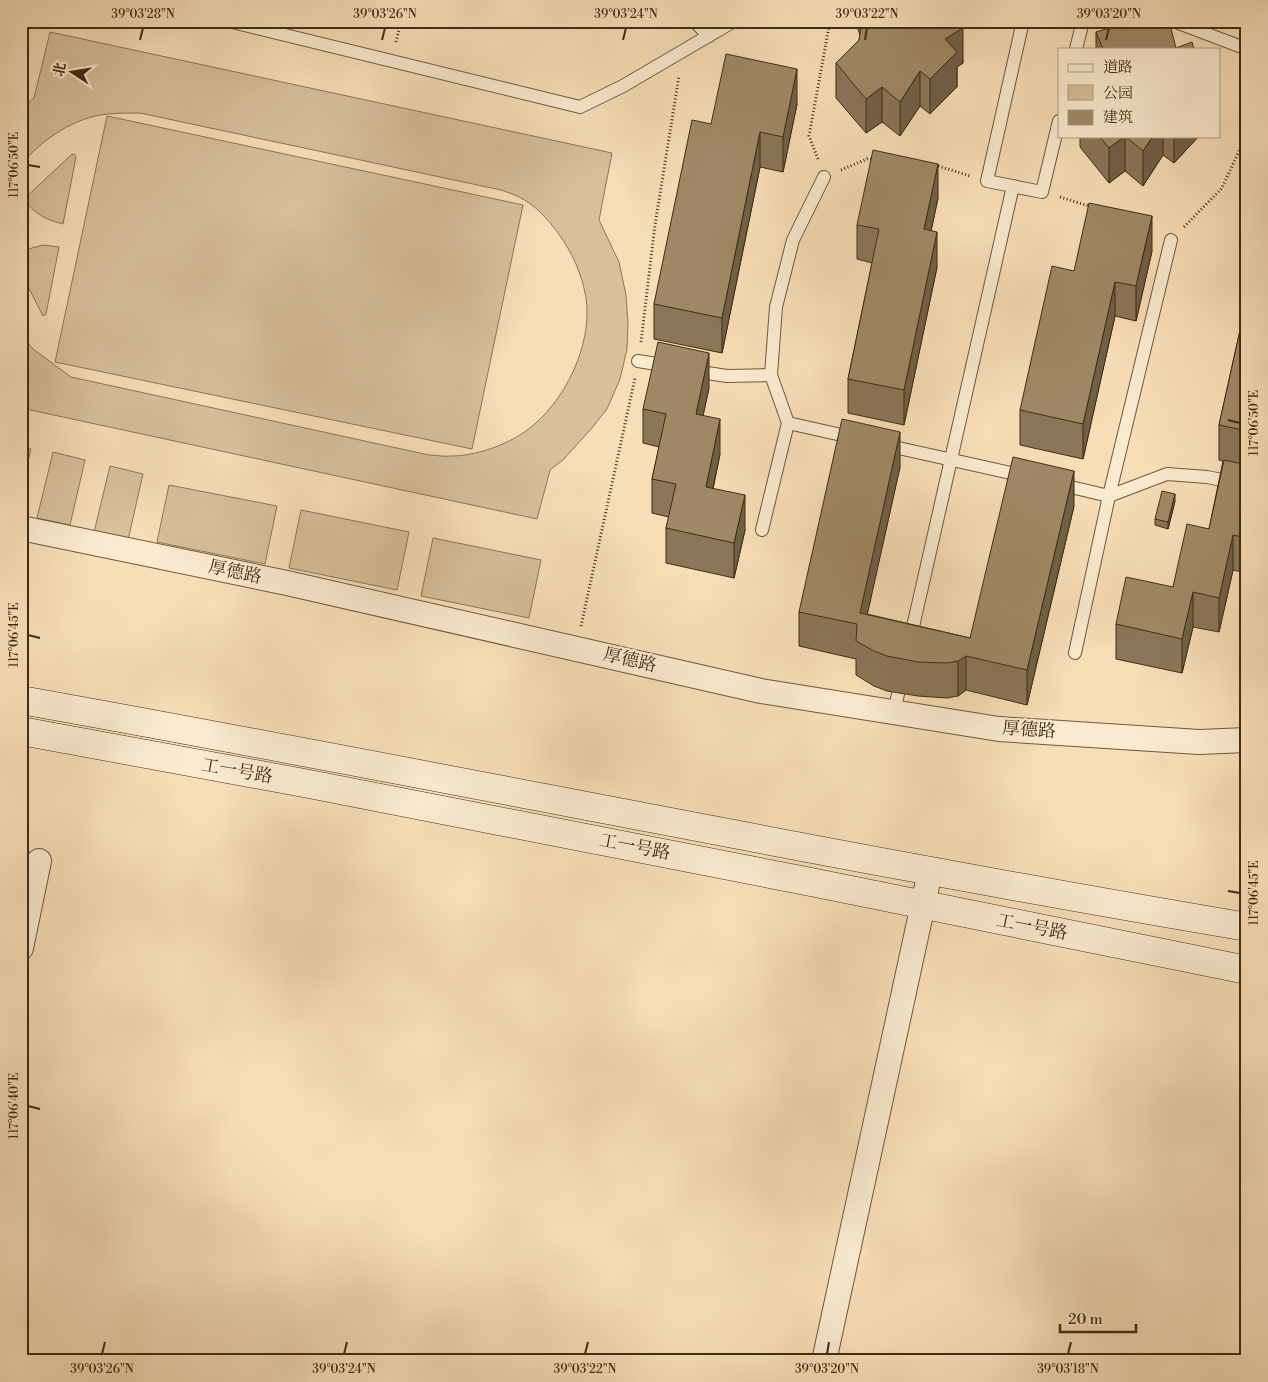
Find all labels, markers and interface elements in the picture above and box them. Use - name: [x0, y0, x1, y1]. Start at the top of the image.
- text: 39°03'28"N: [111, 7, 175, 22]
- text: 39°03'26"N: [353, 7, 417, 22]
- text: 39°03'24"N: [594, 7, 658, 22]
- text: 39°03'22"N: [836, 7, 899, 22]
- text: 39°03'20"N: [1077, 7, 1141, 22]
- north arrow: [48, 48, 98, 98]
- legend: [1058, 48, 1220, 138]
- text: 道路: [1103, 58, 1133, 77]
- text: 北: [50, 61, 71, 78]
- text: 公园: [1103, 84, 1133, 103]
- text: 建筑: [1103, 108, 1133, 127]
- text: 117°06'50"E: [7, 132, 22, 198]
- text: 117°06'50"E: [1247, 390, 1262, 456]
- street label: 厚德路: [206, 555, 264, 589]
- text: 117°06'45"E: [7, 602, 22, 668]
- street label: 厚德路: [601, 643, 659, 677]
- street label: 厚德路: [1001, 717, 1057, 743]
- street label: 工一号路: [200, 753, 274, 789]
- street label: 工一号路: [597, 829, 673, 865]
- text: 117°06'45"E: [1247, 860, 1262, 926]
- street label: 工一号路: [994, 909, 1070, 945]
- text: 117°06'40"E: [7, 1073, 22, 1139]
- scale bar: [1060, 1302, 1137, 1334]
- text: 20 m: [1068, 1310, 1103, 1329]
- text: 39°03'26"N: [70, 1362, 134, 1377]
- text: 39°03'24"N: [312, 1362, 376, 1377]
- text: 39°03'22"N: [554, 1362, 617, 1377]
- text: 39°03'20"N: [795, 1362, 859, 1377]
- text: 39°03'18"N: [1037, 1362, 1099, 1377]

